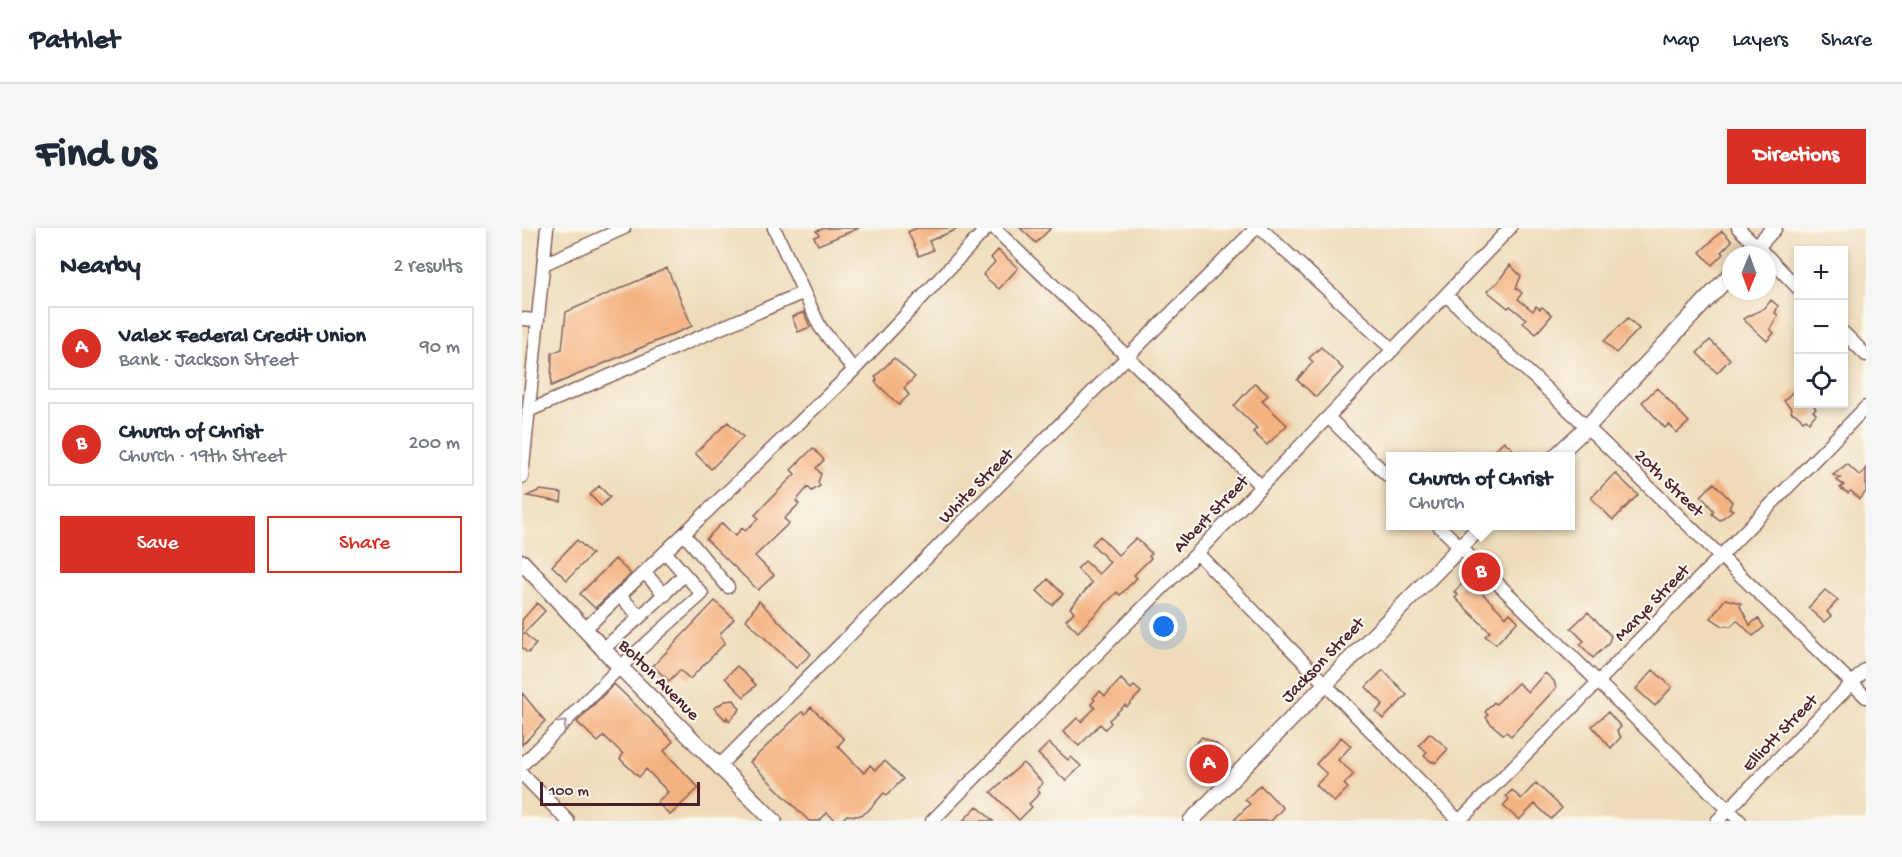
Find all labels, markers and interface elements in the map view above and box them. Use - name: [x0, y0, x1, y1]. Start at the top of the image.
- text: Pathlet: [30, 25, 120, 58]
- text: Map: [1663, 29, 1699, 54]
- text: Layers: [1732, 29, 1788, 54]
- text: Share: [1821, 29, 1872, 54]
- button: Directions: [1727, 129, 1866, 184]
- text: Find us: [36, 132, 156, 181]
- north arrow: [1722, 246, 1776, 300]
- map controls: [1794, 246, 1848, 408]
- button: +: [1794, 246, 1848, 300]
- text: Nearby: [60, 252, 141, 283]
- text: 2 results: [393, 256, 462, 279]
- button: −: [1794, 300, 1848, 354]
- text: Valex Federal Credit Union: [119, 324, 366, 350]
- text: A: [76, 337, 87, 360]
- text: 90 m: [420, 337, 460, 360]
- text: Bank · Jackson Street: [119, 350, 297, 373]
- button: locate: [1794, 354, 1848, 408]
- text: Church of Christ: [119, 420, 262, 446]
- text: B: [76, 433, 87, 456]
- text: 200 m: [409, 433, 460, 456]
- street label: White Street: [935, 444, 1020, 529]
- text: Church · 19th Street: [119, 446, 285, 469]
- street label: 20th Street: [1629, 446, 1709, 523]
- popup: [1386, 452, 1575, 530]
- text: Church of Christ: [1409, 467, 1552, 493]
- street label: Albert Street: [1170, 471, 1255, 558]
- text: Church: [1409, 493, 1465, 516]
- button: Save: [60, 516, 255, 573]
- button: Share: [267, 516, 462, 573]
- pin: B: [1462, 550, 1500, 594]
- street label: Marye Street: [1611, 560, 1696, 647]
- your location: [1149, 612, 1178, 641]
- street label: Jackson Street: [1278, 613, 1371, 708]
- street label: Bolton Avenue: [613, 635, 704, 726]
- street label: Elliott Street: [1739, 690, 1824, 777]
- one-way arrow: [556, 720, 567, 731]
- pin: A: [1190, 742, 1228, 786]
- scale bar: [540, 779, 700, 806]
- text: 100 m: [549, 783, 589, 802]

